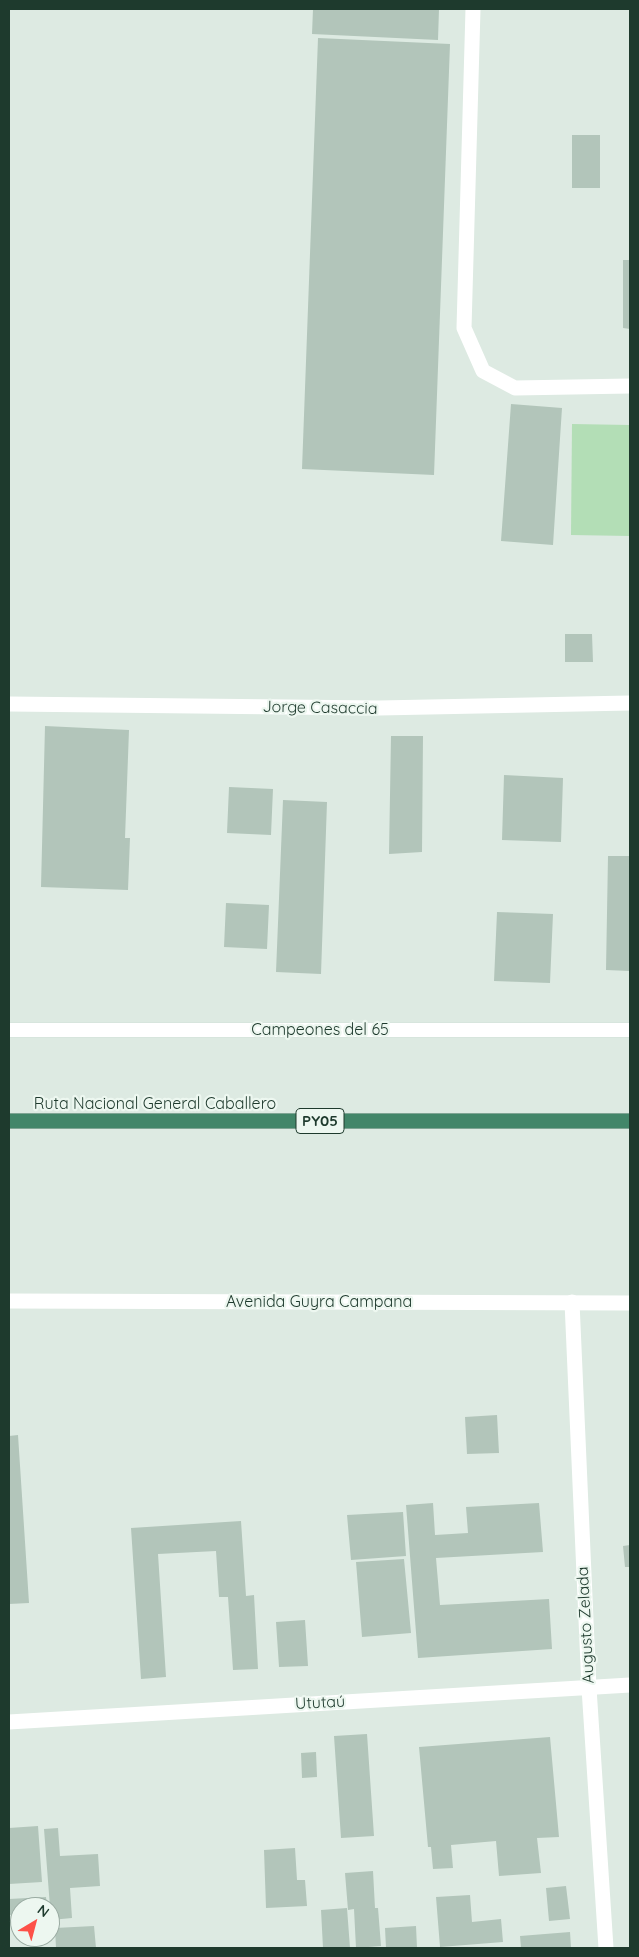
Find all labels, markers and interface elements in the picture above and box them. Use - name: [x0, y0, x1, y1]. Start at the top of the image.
- street label: Jorge Casaccia: [262, 697, 378, 719]
- street label: Campeones del 65: [251, 1020, 389, 1040]
- street label: Ruta Nacional General Caballero: [34, 1094, 276, 1114]
- road number: PY05: [296, 1108, 344, 1134]
- street label: Avenida Guyra Campana: [226, 1292, 412, 1312]
- street label: Augusto Zelada: [573, 1566, 599, 1684]
- street label: Ututaú: [295, 1692, 345, 1714]
- north arrow: [10, 1897, 60, 1947]
- text: N: [34, 1901, 53, 1921]

